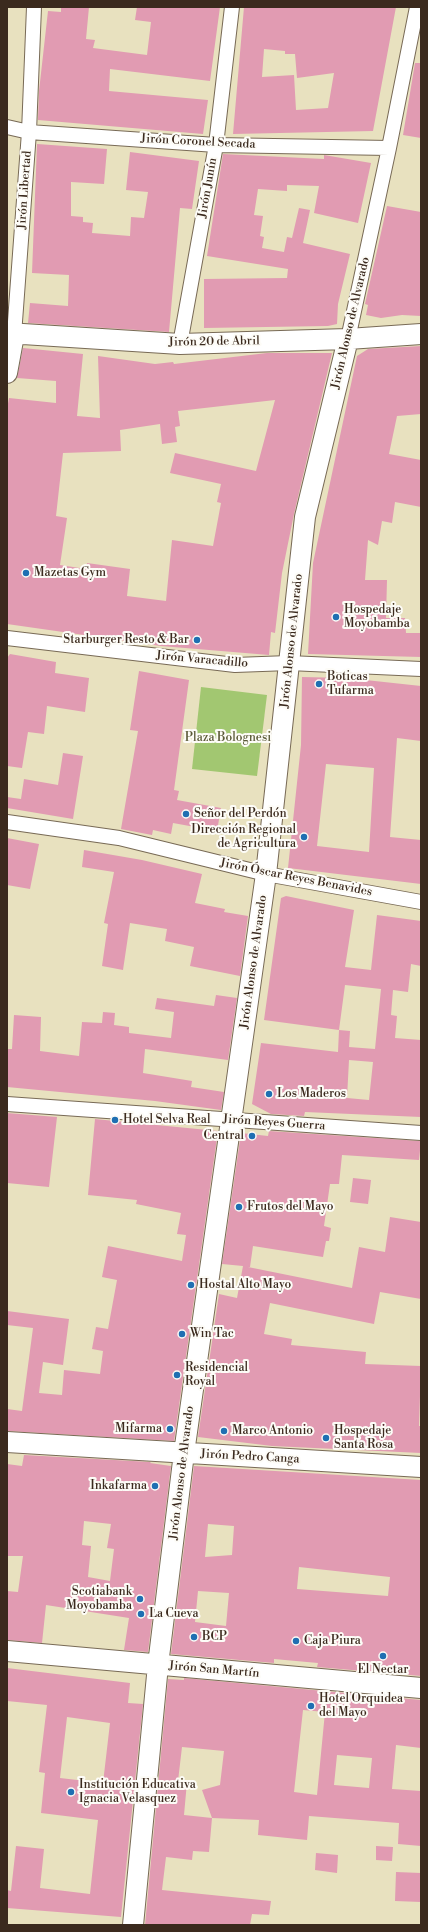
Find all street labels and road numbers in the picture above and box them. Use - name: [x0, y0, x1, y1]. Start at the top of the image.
- street label: Jirón Coronel Secada: [140, 132, 256, 152]
- street label: Jirón Libertad: [15, 150, 35, 230]
- street label: Jirón Junín: [196, 157, 220, 219]
- street label: Jirón Alonso de Alvarado: [329, 256, 373, 390]
- street label: Jirón 20 de Abril: [168, 334, 260, 350]
- street label: Jirón Alonso de Alvarado: [278, 573, 306, 709]
- street label: Jirón Varacadillo: [155, 649, 249, 671]
- street label: Jirón Óscar Reyes Benavides: [219, 856, 373, 900]
- street label: Jirón Alonso de Alvarado: [237, 894, 271, 1030]
- street label: Jirón Reyes Guerra: [222, 1112, 326, 1134]
- street label: Jirón Alonso de Alvarado: [167, 1405, 197, 1541]
- street label: Jirón Pedro Canga: [200, 1447, 300, 1467]
- street label: Jirón San Martín: [168, 1659, 260, 1681]

